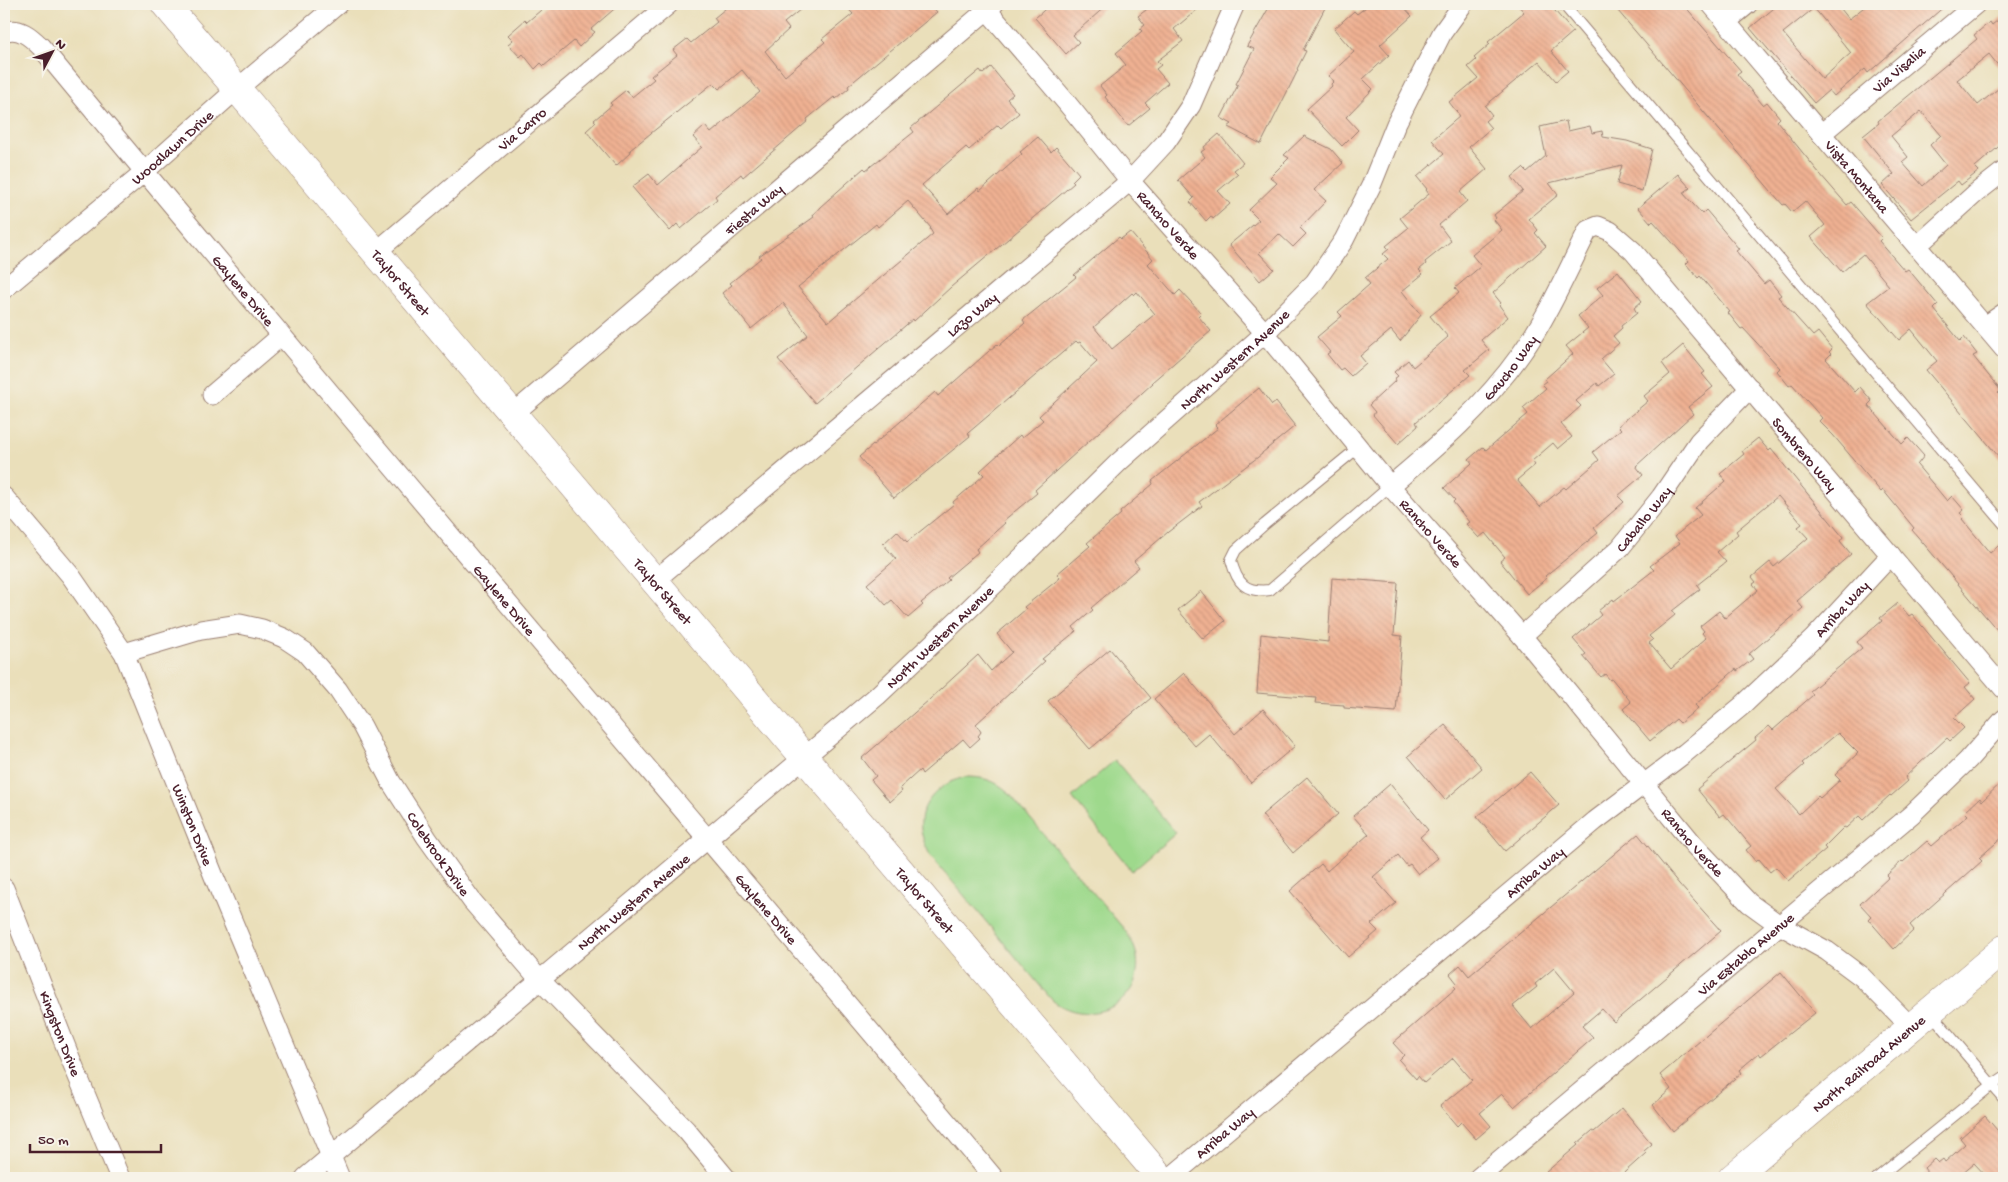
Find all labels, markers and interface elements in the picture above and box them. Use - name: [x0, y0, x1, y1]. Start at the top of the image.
- north arrow: [28, 28, 78, 78]
- text: N: [51, 36, 69, 54]
- street label: Via Visalia: [1869, 43, 1930, 99]
- street label: Via Carro: [494, 104, 551, 157]
- street label: Woodlawn Drive: [128, 107, 218, 190]
- street label: Vista Montana: [1819, 137, 1892, 218]
- street label: Fiesta Way: [721, 180, 788, 241]
- street label: Rancho Verde: [1132, 188, 1203, 264]
- street label: Taylor Street: [366, 246, 434, 322]
- street label: Gaylene Drive: [207, 252, 277, 331]
- street label: Lazo Way: [944, 289, 1002, 342]
- street label: North Western Avenue: [1177, 306, 1294, 415]
- street label: Gaucho Way: [1480, 332, 1543, 405]
- street label: Sombrero Way: [1767, 415, 1840, 497]
- street label: Caballo Way: [1613, 483, 1677, 557]
- street label: Rancho Verde: [1395, 496, 1465, 573]
- street label: Taylor Street: [628, 555, 696, 631]
- street label: Gaylene Drive: [468, 562, 538, 640]
- street label: Arriba Way: [1812, 577, 1874, 642]
- street label: North Western Avenue: [883, 583, 998, 694]
- street label: Winston Drive: [167, 782, 216, 869]
- street label: Rancho Verde: [1656, 805, 1727, 882]
- street label: Colebrook Drive: [402, 809, 473, 901]
- street label: Arriba Way: [1503, 843, 1569, 903]
- street label: North Western Avenue: [574, 850, 695, 956]
- street label: Taylor Street: [890, 864, 958, 940]
- street label: Gaylene Drive: [730, 871, 800, 949]
- street label: Via Establo Avenue: [1694, 909, 1799, 1002]
- street label: Kingston Drive: [34, 989, 84, 1080]
- street label: North Railroad Avenue: [1809, 1012, 1930, 1118]
- street label: Arriba Way: [1193, 1104, 1259, 1164]
- scale bar: [30, 1122, 161, 1154]
- text: 50 m: [38, 1132, 69, 1150]

